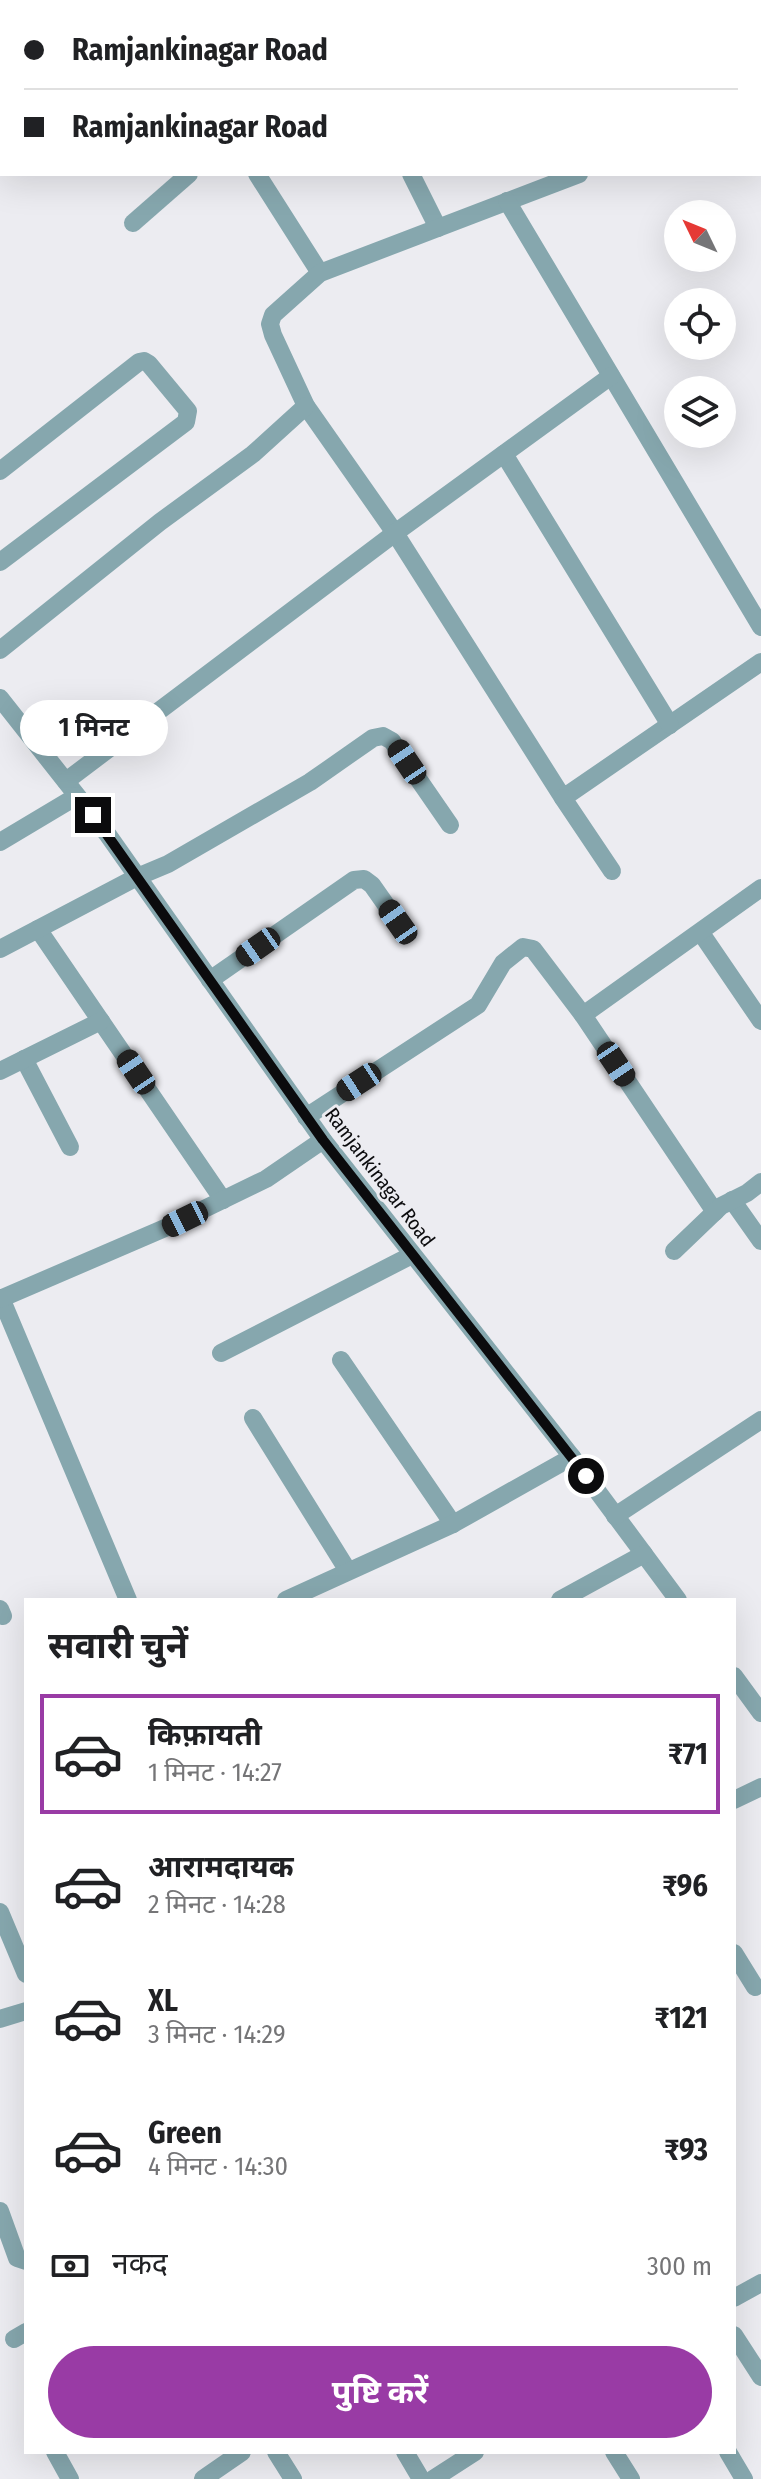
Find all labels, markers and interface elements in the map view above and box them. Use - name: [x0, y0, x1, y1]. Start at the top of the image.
- text: Ramjankinagar Road: [72, 32, 328, 68]
- text: Ramjankinagar Road: [72, 109, 328, 145]
- north arrow: [664, 200, 736, 272]
- map controls: [664, 200, 736, 448]
- button: locate: [664, 288, 736, 360]
- button: layers: [664, 376, 736, 448]
- callout: 1 मिनट: [19, 699, 167, 755]
- text: 1 मिनट: [59, 712, 129, 743]
- car: [384, 735, 430, 789]
- route end: [75, 797, 111, 833]
- car: [374, 895, 422, 949]
- car: [231, 923, 285, 971]
- car: [593, 1037, 639, 1091]
- car: [113, 1045, 159, 1099]
- car: [332, 1059, 386, 1105]
- street label: Ramjankinagar Road: [320, 1103, 440, 1251]
- car: [158, 1198, 212, 1240]
- route start: [568, 1458, 604, 1494]
- text: सवारी चुनें: [48, 1624, 188, 1668]
- text: किफ़ायती: [148, 1717, 262, 1753]
- icon: car: [52, 1718, 124, 1790]
- text: ₹71: [668, 1736, 708, 1772]
- text: 1 मिनट · 14:27: [148, 1757, 282, 1788]
- text: आरामदायक: [148, 1849, 294, 1885]
- icon: car: [52, 1850, 124, 1922]
- text: ₹96: [662, 1868, 708, 1904]
- text: 2 मिनट · 14:28: [148, 1889, 286, 1920]
- icon: car: [52, 1982, 124, 2054]
- text: XL: [148, 1983, 178, 2019]
- text: ₹121: [655, 2000, 708, 2036]
- text: 3 मिनट · 14:29: [148, 2019, 286, 2050]
- icon: car: [52, 2114, 124, 2186]
- text: Green: [148, 2115, 222, 2151]
- text: ₹93: [664, 2132, 708, 2168]
- text: 4 मिनट · 14:30: [148, 2151, 288, 2182]
- icon: cash: [48, 2244, 92, 2288]
- text: नकद: [112, 2246, 168, 2282]
- text: 300 m: [647, 2251, 712, 2282]
- button: पुष्टि करें: [48, 2346, 712, 2438]

